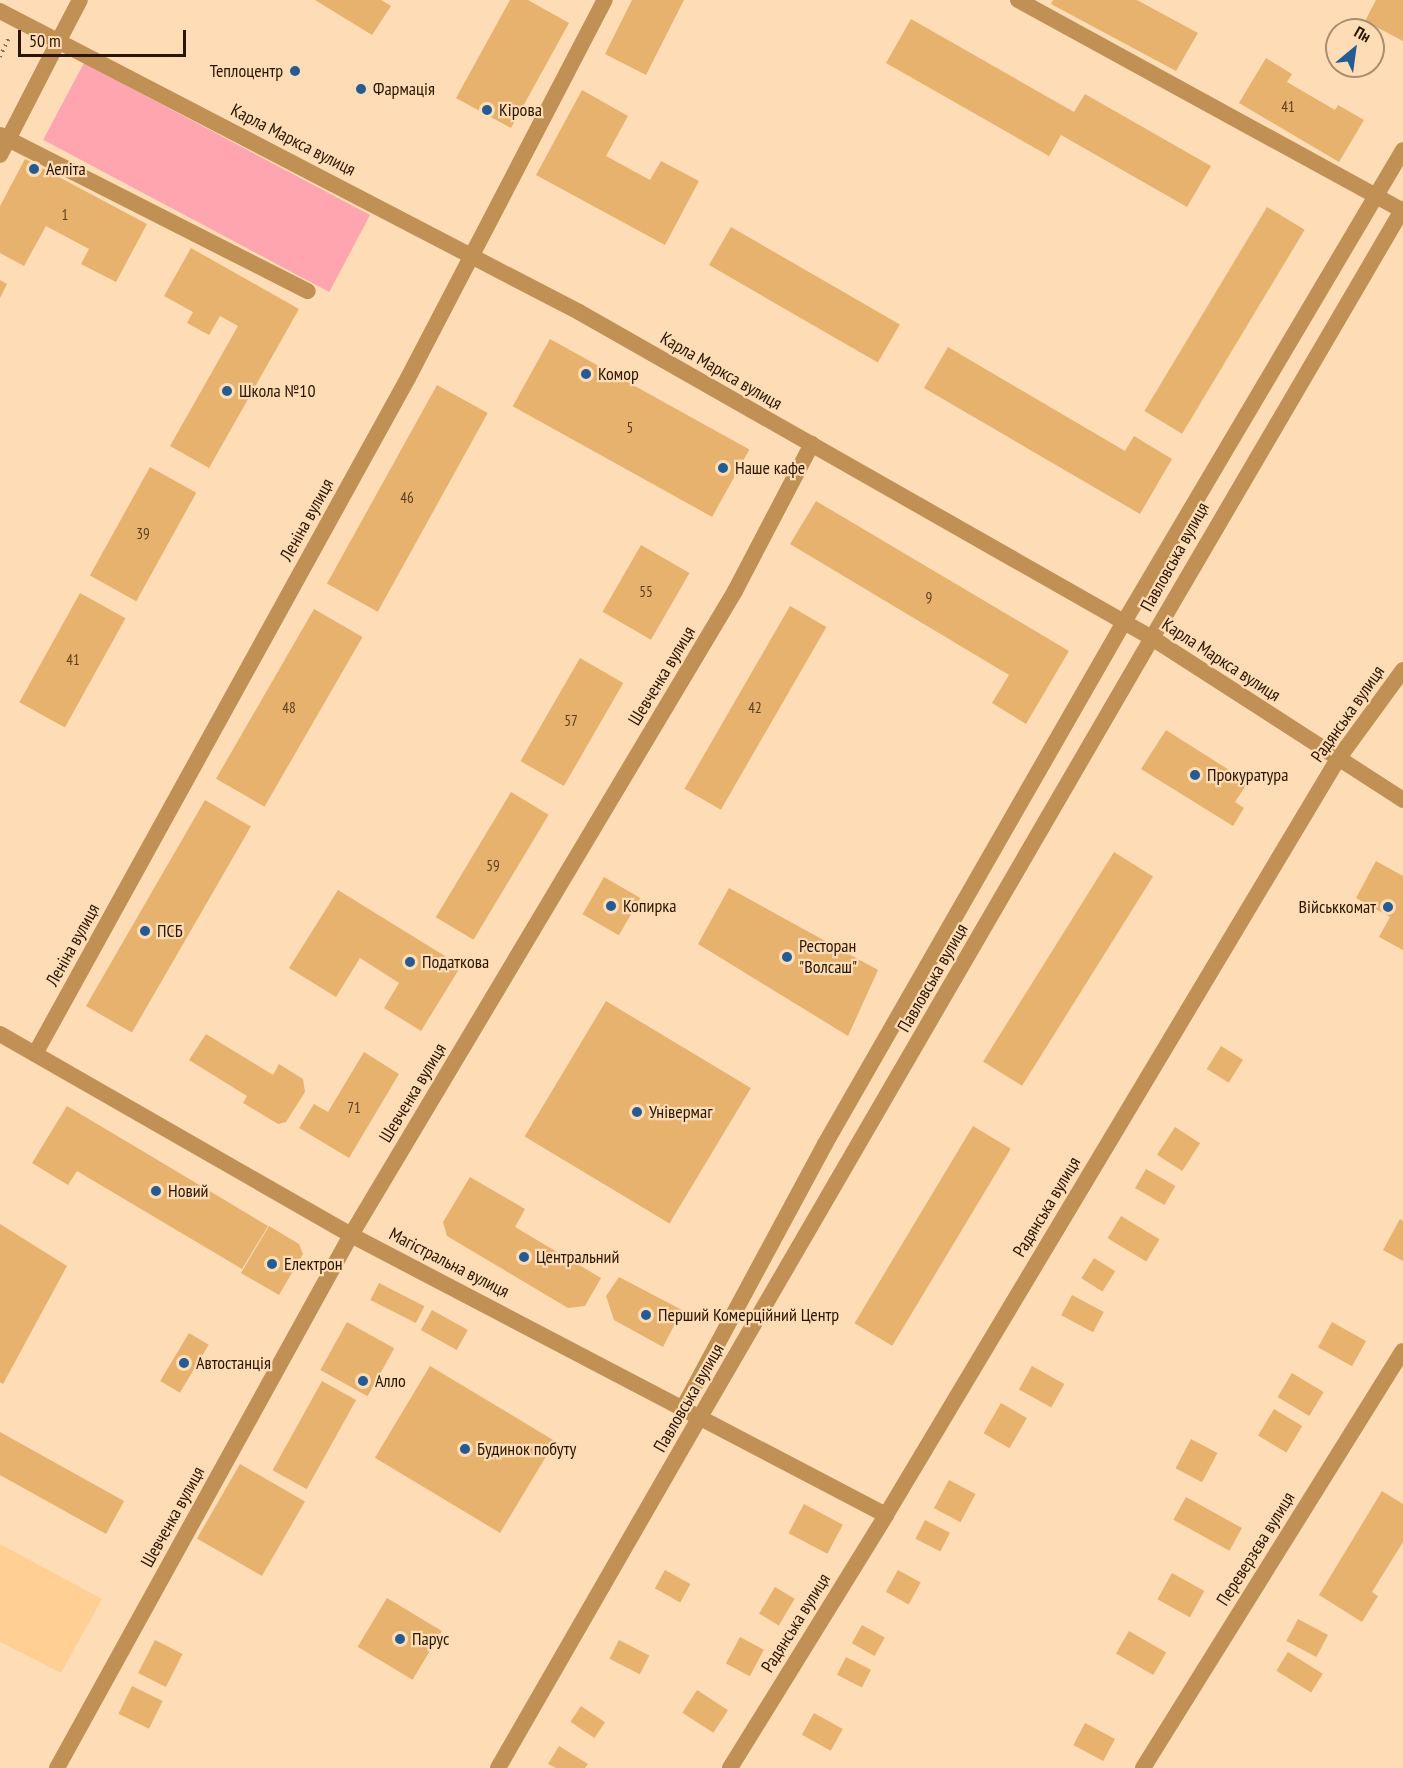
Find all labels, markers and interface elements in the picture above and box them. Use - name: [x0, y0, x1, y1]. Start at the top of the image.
- scale bar: [21, 18, 189, 56]
- north arrow: [1325, 18, 1385, 78]
- text: Пн: [1351, 22, 1374, 47]
- text: 50 m: [29, 29, 61, 52]
- place label: Теплоцентр: [210, 60, 283, 82]
- marker: Теплоцентр: [288, 64, 302, 78]
- place label: Фармація: [373, 78, 435, 100]
- marker: Фармація: [354, 82, 368, 96]
- house number: 41: [1281, 98, 1295, 116]
- street label: Карла Маркса вулиця: [227, 99, 359, 181]
- place label: Кірова: [499, 99, 542, 121]
- marker: Кірова: [480, 103, 494, 117]
- place label: Аеліта: [46, 158, 86, 180]
- marker: Аеліта: [27, 162, 41, 176]
- house number: 1: [62, 206, 68, 224]
- street label: Карла Маркса вулиця: [656, 327, 786, 415]
- place label: Комор: [598, 363, 639, 385]
- marker: Комор: [579, 367, 593, 381]
- place label: Школа №10: [239, 380, 316, 402]
- marker: Школа №10: [220, 384, 234, 398]
- house number: 5: [627, 419, 633, 437]
- place label: Наше кафе: [735, 457, 805, 479]
- marker: Наше кафе: [716, 461, 730, 475]
- street label: Леніна вулиця: [276, 475, 338, 565]
- house number: 46: [400, 489, 414, 507]
- street label: Павловська вулиця: [1136, 499, 1214, 615]
- house number: 39: [136, 525, 150, 543]
- house number: 55: [639, 583, 653, 601]
- house number: 9: [926, 589, 932, 607]
- street label: Карла Маркса вулиця: [1158, 614, 1284, 706]
- street label: Шевченка вулиця: [624, 623, 700, 729]
- house number: 41: [66, 651, 80, 669]
- street label: Радянська вулиця: [1307, 662, 1389, 766]
- house number: 48: [282, 699, 296, 717]
- house number: 42: [748, 699, 762, 717]
- house number: 57: [564, 712, 578, 730]
- place label: Прокуратура: [1207, 764, 1288, 786]
- marker: Прокуратура: [1188, 768, 1202, 782]
- house number: 59: [486, 857, 500, 875]
- place label: Копирка: [623, 895, 676, 917]
- place label: Військкомат: [1299, 896, 1376, 918]
- marker: Копирка: [604, 899, 618, 913]
- street label: Леніна вулиця: [42, 900, 104, 990]
- marker: Військкомат: [1381, 900, 1395, 914]
- place label: ПСБ: [157, 920, 183, 942]
- street label: Павловська вулиця: [893, 920, 973, 1036]
- marker: ПСБ: [138, 924, 152, 938]
- place label: Ресторан "Волсаш": [799, 936, 857, 978]
- marker: Ресторан "Волсаш": [780, 950, 794, 964]
- place label: Податкова: [422, 951, 489, 973]
- marker: Податкова: [403, 955, 417, 969]
- street label: Шевченка вулиця: [375, 1040, 451, 1146]
- house number: 71: [347, 1099, 361, 1117]
- place label: Універмаг: [649, 1101, 712, 1123]
- marker: Універмаг: [630, 1105, 644, 1119]
- street label: Радянська вулиця: [1009, 1153, 1085, 1261]
- place label: Новий: [168, 1180, 208, 1202]
- marker: Новий: [149, 1184, 163, 1198]
- street label: Магістральна вулиця: [385, 1223, 513, 1303]
- place label: Центральний: [536, 1246, 619, 1268]
- marker: Центральний: [517, 1250, 531, 1264]
- place label: Електрон: [284, 1253, 343, 1275]
- marker: Електрон: [265, 1257, 279, 1271]
- place label: Перший Комерційний Центр: [658, 1304, 839, 1326]
- marker: Перший Комерційний Центр: [639, 1308, 653, 1322]
- street label: Павловська вулиця: [649, 1340, 729, 1456]
- place label: Автостанція: [196, 1352, 271, 1374]
- marker: Автостанція: [177, 1356, 191, 1370]
- place label: Алло: [375, 1370, 406, 1392]
- marker: Алло: [356, 1374, 370, 1388]
- place label: Будинок побуту: [477, 1438, 576, 1460]
- marker: Будинок побуту: [458, 1442, 472, 1456]
- street label: Шевченка вулиця: [137, 1463, 209, 1571]
- street label: Переверзєва вулиця: [1212, 1488, 1300, 1610]
- street label: Радянська вулиця: [757, 1570, 835, 1676]
- place label: Парус: [412, 1628, 449, 1650]
- marker: Парус: [393, 1632, 407, 1646]

